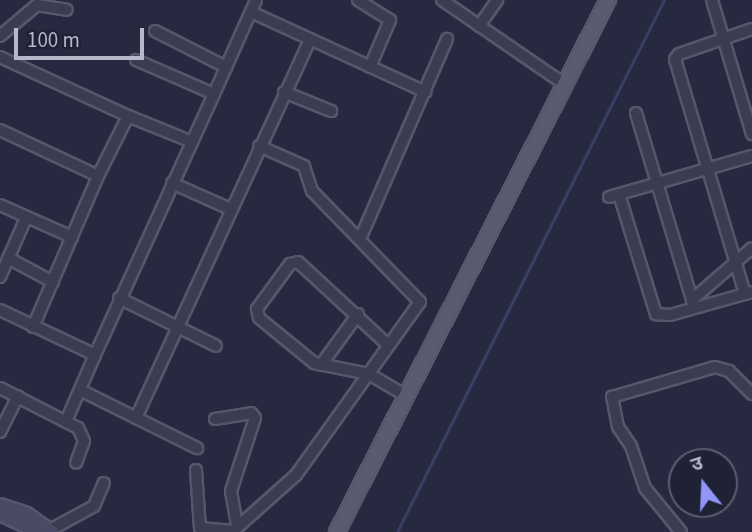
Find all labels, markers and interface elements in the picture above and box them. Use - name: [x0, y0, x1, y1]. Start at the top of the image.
- scale bar: [18, 14, 147, 58]
- text: 100 m: [27, 25, 80, 55]
- north arrow: [668, 448, 738, 518]
- text: उ: [688, 450, 706, 479]

